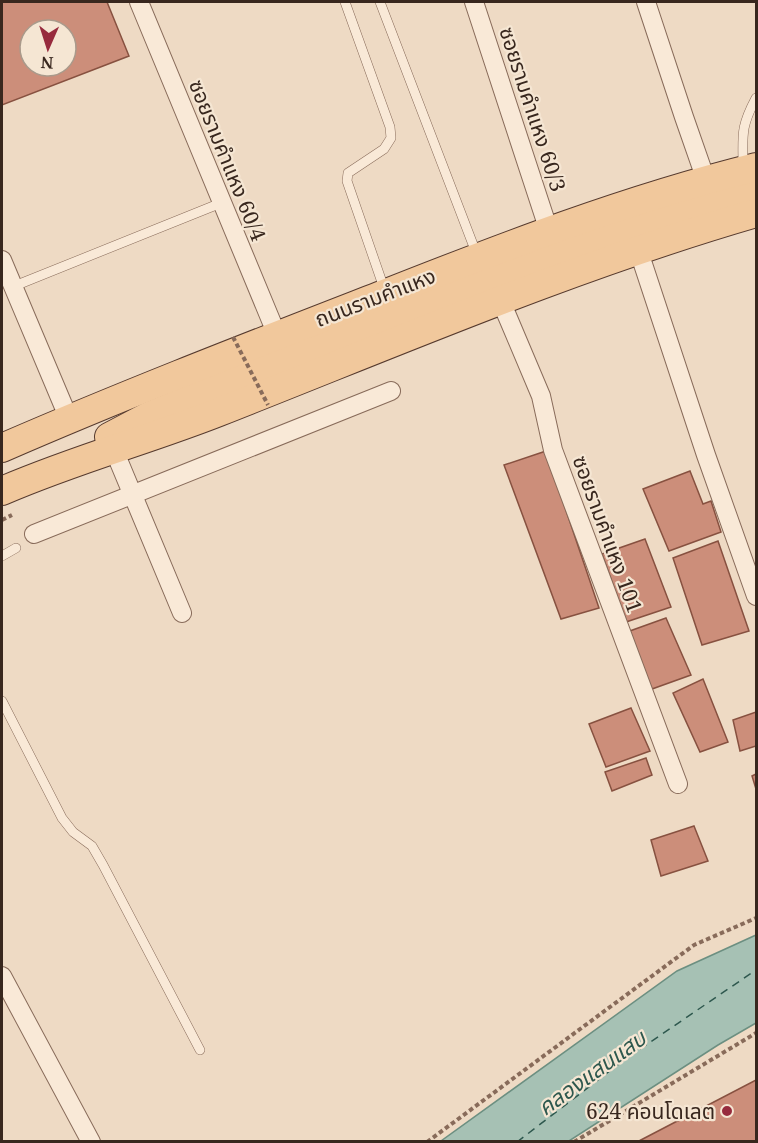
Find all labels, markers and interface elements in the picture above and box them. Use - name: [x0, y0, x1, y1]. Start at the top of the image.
- north arrow: [18, 18, 78, 78]
- street label: ซอยรามคำแหง 60/3: [493, 23, 573, 195]
- text: N: [40, 52, 54, 74]
- street label: ซอยรามคำแหง 60/4: [183, 75, 273, 245]
- street label: ถนนรามคำแหง: [311, 261, 439, 333]
- street label: ซอยรามคำแหง 101: [567, 451, 649, 617]
- water label: คลองแสนแสบ: [531, 1022, 653, 1121]
- place label: 624 คอนโดเลต: [586, 1097, 715, 1125]
- marker: 624 คอนโดเลต: [720, 1104, 734, 1118]

